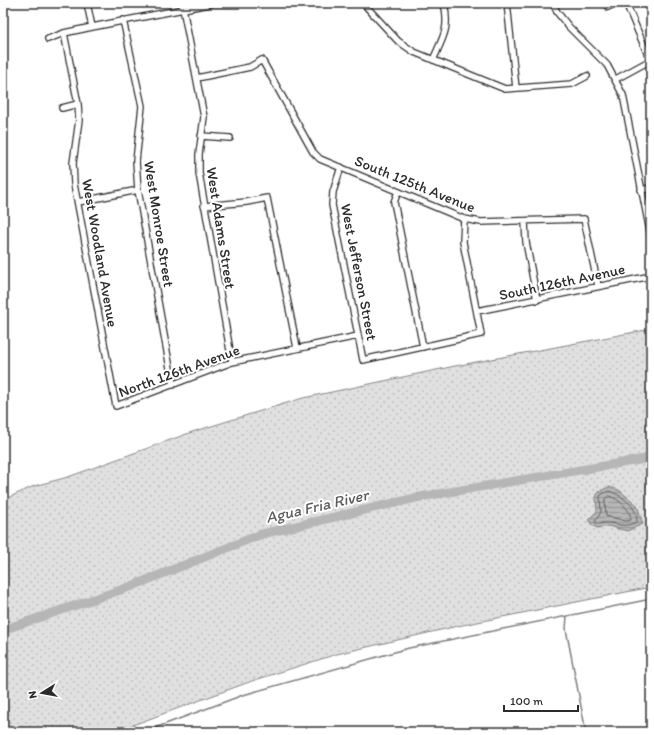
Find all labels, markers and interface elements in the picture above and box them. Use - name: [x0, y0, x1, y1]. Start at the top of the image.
- street label: South 125th Avenue: [352, 152, 478, 216]
- street label: West Monroe Street: [140, 160, 178, 289]
- street label: West Adams Street: [203, 166, 240, 290]
- street label: West Woodland Avenue: [78, 178, 122, 328]
- street label: West Jefferson Street: [337, 202, 381, 342]
- street label: South 126th Avenue: [497, 260, 627, 304]
- street label: North 126th Avenue: [116, 341, 242, 401]
- water label: Agua Fria River: [264, 485, 372, 527]
- north arrow: [22, 673, 62, 713]
- scale bar: [504, 687, 578, 713]
- text: N: [26, 690, 40, 700]
- text: 100 m: [510, 694, 543, 708]

